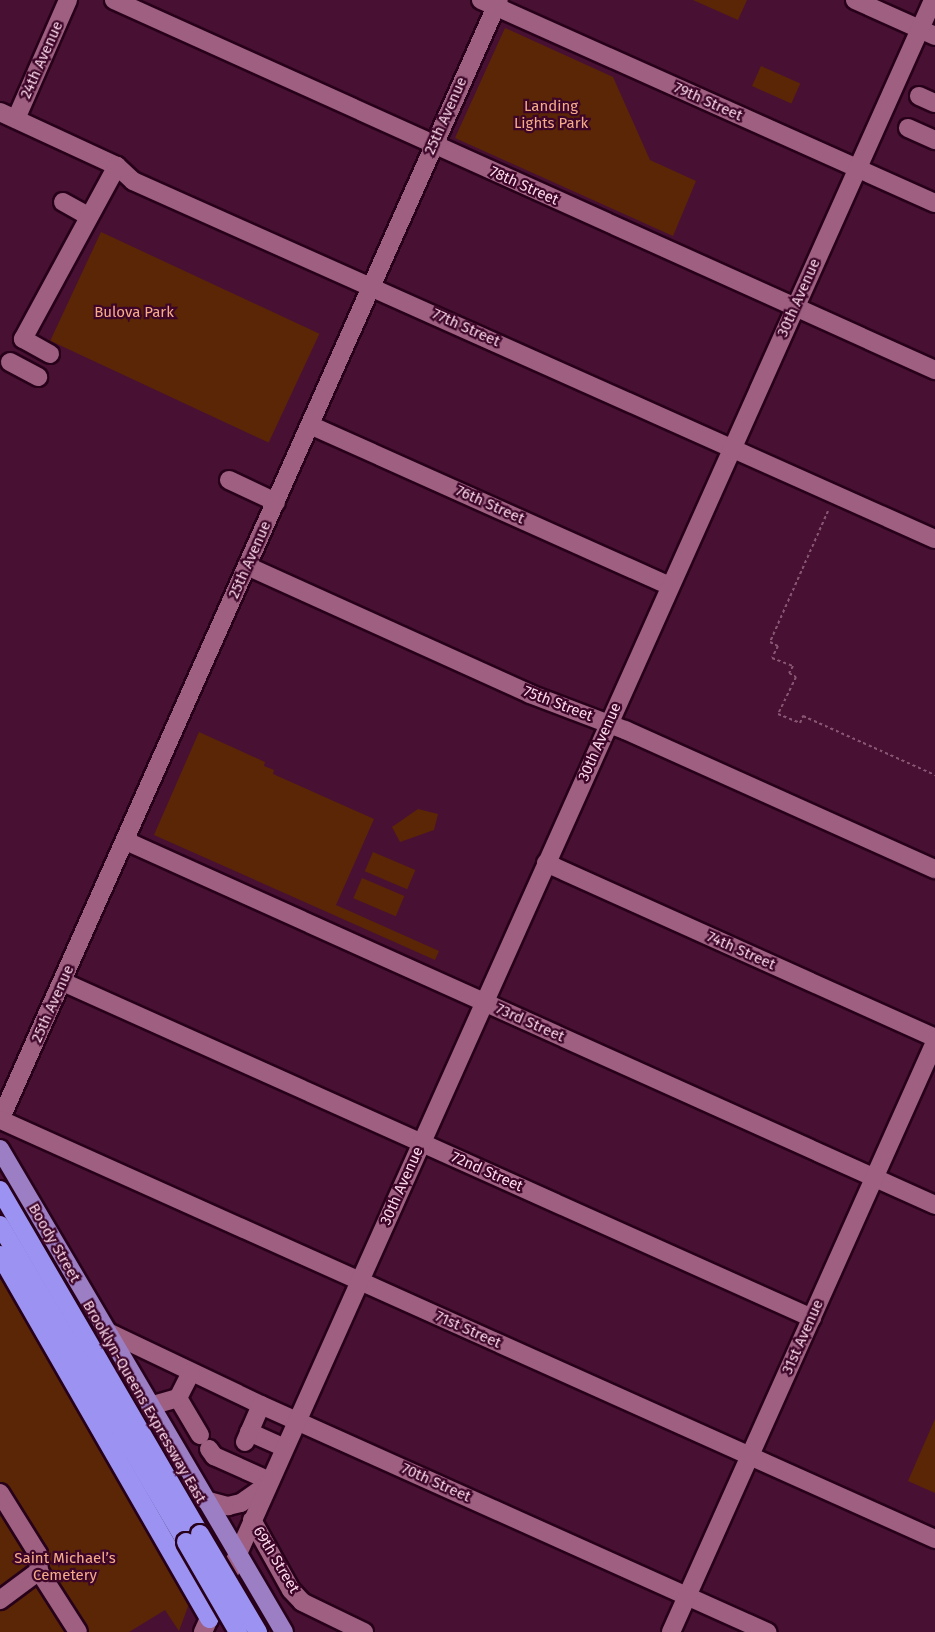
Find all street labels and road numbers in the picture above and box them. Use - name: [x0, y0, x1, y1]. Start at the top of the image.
- street label: 24th Avenue: [17, 18, 67, 102]
- street label: 25th Avenue: [421, 75, 471, 157]
- street label: 79th Street: [671, 79, 745, 125]
- street label: 78th Street: [487, 163, 561, 209]
- street label: 30th Avenue: [774, 256, 824, 340]
- street label: 77th Street: [429, 305, 503, 351]
- street label: 76th Street: [453, 482, 527, 528]
- street label: 25th Avenue: [225, 519, 275, 601]
- street label: 75th Street: [521, 683, 595, 725]
- street label: 30th Avenue: [575, 700, 625, 784]
- street label: 74th Street: [704, 928, 778, 974]
- street label: 25th Avenue: [28, 963, 78, 1045]
- street label: 73rd Street: [493, 1000, 567, 1046]
- street label: 30th Avenue: [377, 1144, 427, 1228]
- street label: 72nd Street: [448, 1148, 526, 1196]
- street label: Boody Street: [24, 1201, 84, 1285]
- street label: Brooklyn-Queens Expressway East: [78, 1297, 210, 1507]
- street label: 31st Avenue: [779, 1297, 827, 1377]
- street label: 71st Street: [432, 1308, 504, 1352]
- street label: 70th Street: [399, 1460, 473, 1506]
- street label: 69th Street: [249, 1523, 303, 1597]

